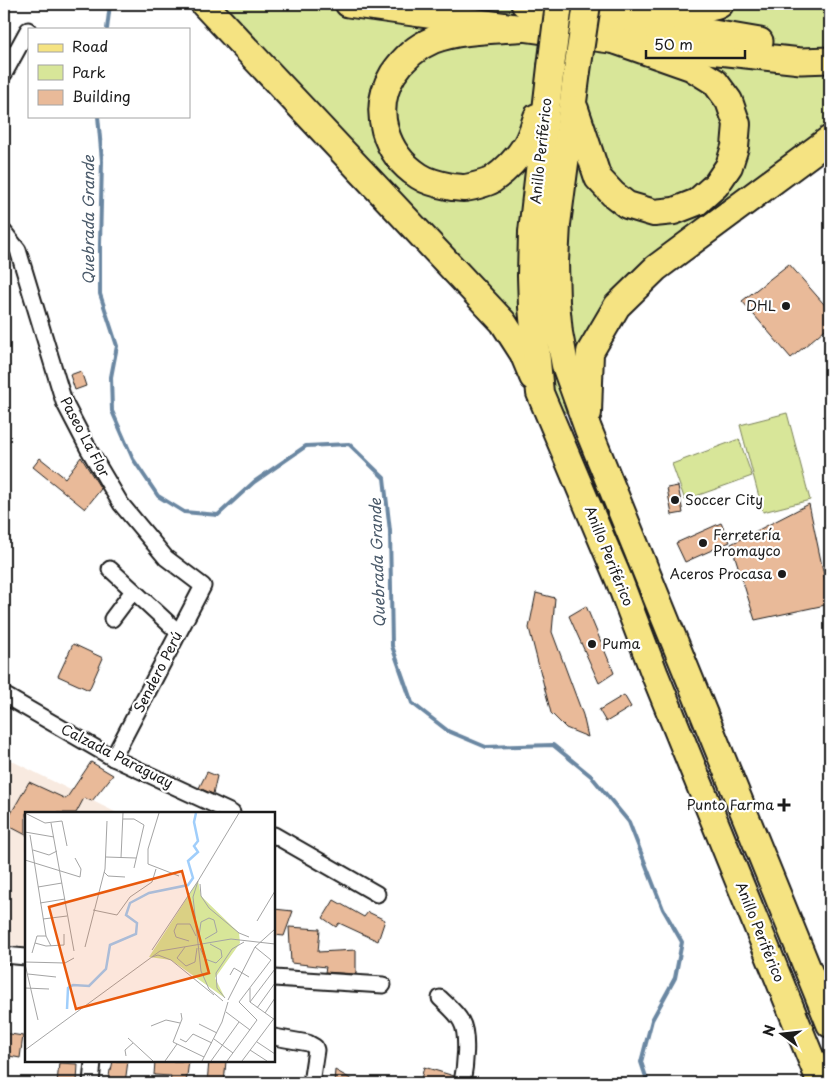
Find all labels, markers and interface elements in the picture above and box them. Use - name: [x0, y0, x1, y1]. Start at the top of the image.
- legend: [28, 28, 190, 118]
- scale bar: [646, 28, 745, 60]
- text: 50 m: [654, 32, 693, 55]
- text: Road: [72, 34, 108, 57]
- text: Park: [72, 60, 106, 83]
- text: Building: [72, 84, 131, 107]
- street label: Anillo Periférico: [524, 97, 557, 205]
- water label: Quebrada Grande: [76, 154, 99, 285]
- place label: DHL: [746, 295, 776, 316]
- marker: DHL: [780, 300, 792, 312]
- street label: Paseo La Flor: [55, 393, 116, 481]
- place label: Soccer City: [685, 489, 763, 510]
- marker: Soccer City: [669, 494, 681, 506]
- water label: Quebrada Grande: [363, 497, 390, 628]
- street label: Anillo Periférico: [580, 502, 639, 609]
- place label: Ferretería Promayco: [713, 524, 781, 561]
- marker: Ferretería Promayco: [697, 537, 709, 549]
- place label: Aceros Procasa: [670, 563, 772, 584]
- marker: Aceros Procasa: [776, 568, 788, 580]
- street label: Sendero Perú: [128, 627, 187, 716]
- place label: Puma: [602, 633, 640, 654]
- marker: Puma: [586, 638, 598, 650]
- street label: Calzada Paraguay: [57, 718, 177, 793]
- place label: Punto Farma: [687, 794, 774, 815]
- marker: Punto Farma: [778, 799, 790, 811]
- inset map: [25, 812, 275, 1062]
- street label: Anillo Periférico: [731, 878, 790, 985]
- north arrow: [756, 1010, 806, 1060]
- text: N: [757, 1022, 781, 1039]

